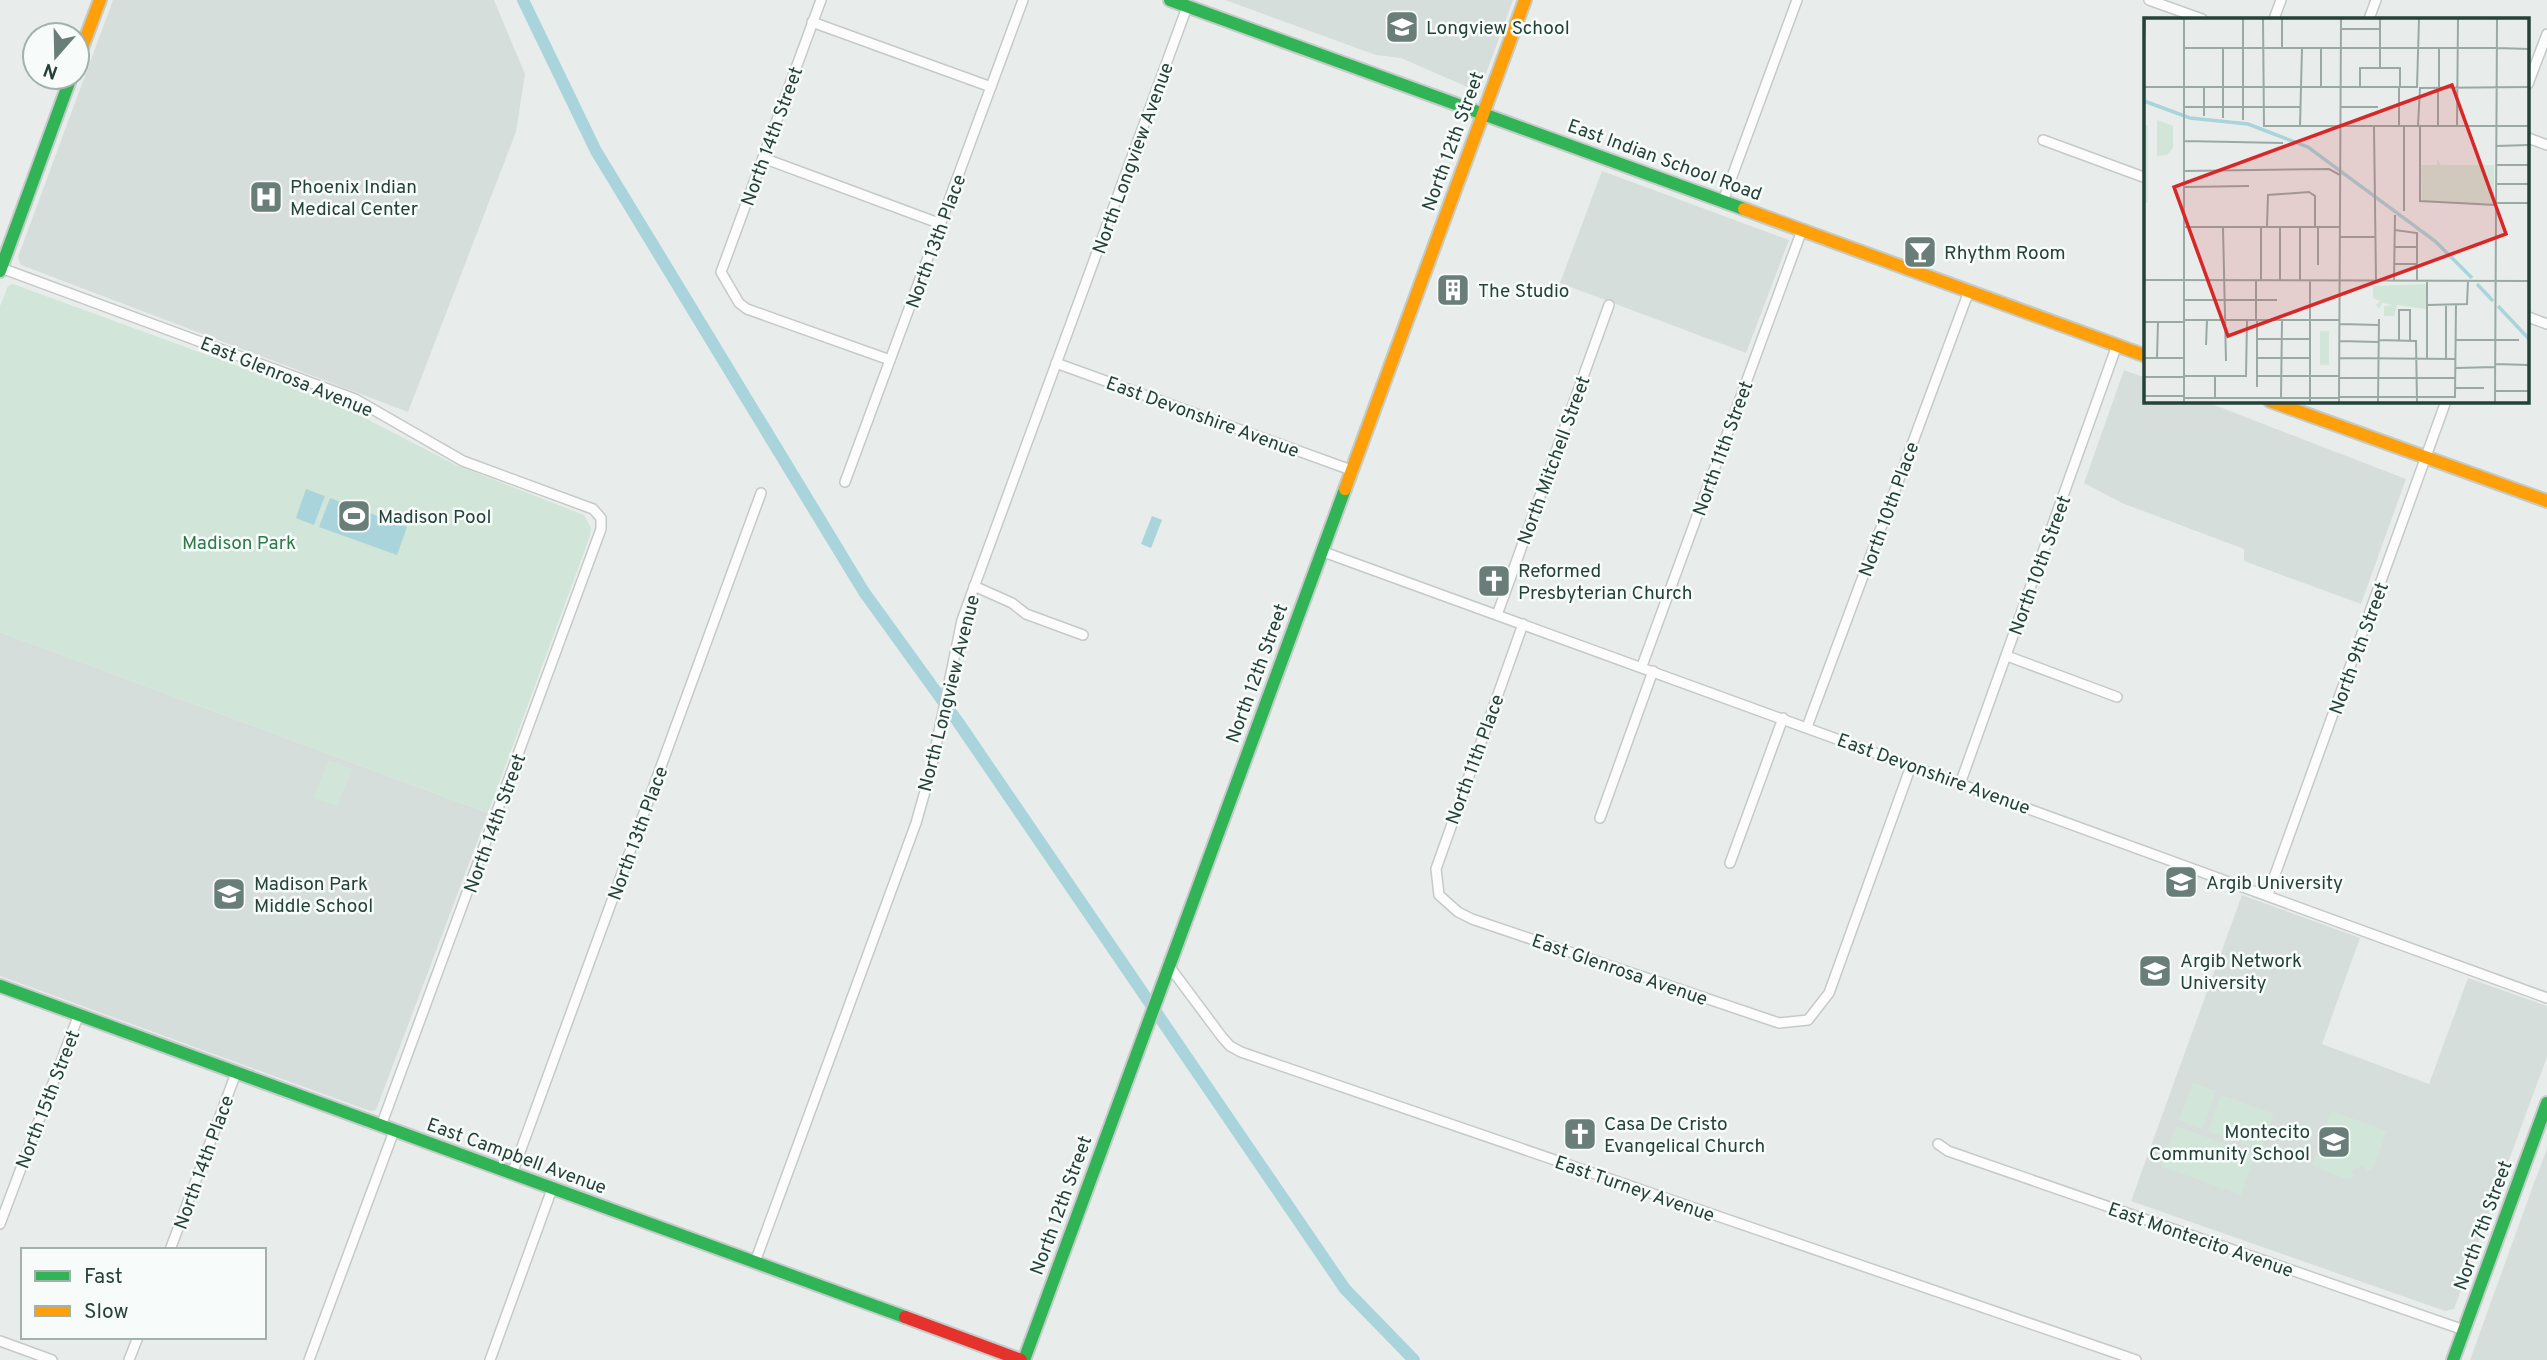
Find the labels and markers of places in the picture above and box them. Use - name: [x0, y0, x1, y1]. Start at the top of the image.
- school or university icon: Longview School: [1383, 8, 1421, 46]
- place label: Longview School: [1426, 17, 1570, 41]
- place label: Phoenix Indian Medical Center: [290, 176, 419, 222]
- hospital icon: Phoenix Indian Medical Center: [247, 178, 285, 216]
- bar icon: Rhythm Room: [1901, 233, 1939, 271]
- place label: Rhythm Room: [1944, 242, 2066, 266]
- building icon: The Studio: [1434, 271, 1472, 309]
- place label: The Studio: [1478, 280, 1569, 304]
- sports icon: Madison Pool: [335, 497, 373, 535]
- place label: Madison Pool: [378, 506, 491, 530]
- place label: Reformed Presbyterian Church: [1518, 560, 1693, 606]
- church icon: Reformed Presbyterian Church: [1475, 562, 1513, 600]
- school or university icon: Argib University: [2162, 863, 2200, 901]
- place label: Argib University: [2206, 872, 2343, 896]
- place label: Madison Park Middle School: [254, 873, 373, 919]
- school or university icon: Madison Park Middle School: [210, 875, 248, 913]
- place label: Argib Network University: [2180, 950, 2302, 996]
- school or university icon: Argib Network University: [2136, 952, 2174, 990]
- place label: Casa De Cristo Evangelical Church: [1604, 1113, 1765, 1159]
- church icon: Casa De Cristo Evangelical Church: [1561, 1115, 1599, 1153]
- place label: Montecito Community School: [2149, 1121, 2310, 1167]
- school or university icon: Montecito Community School: [2315, 1123, 2353, 1161]

